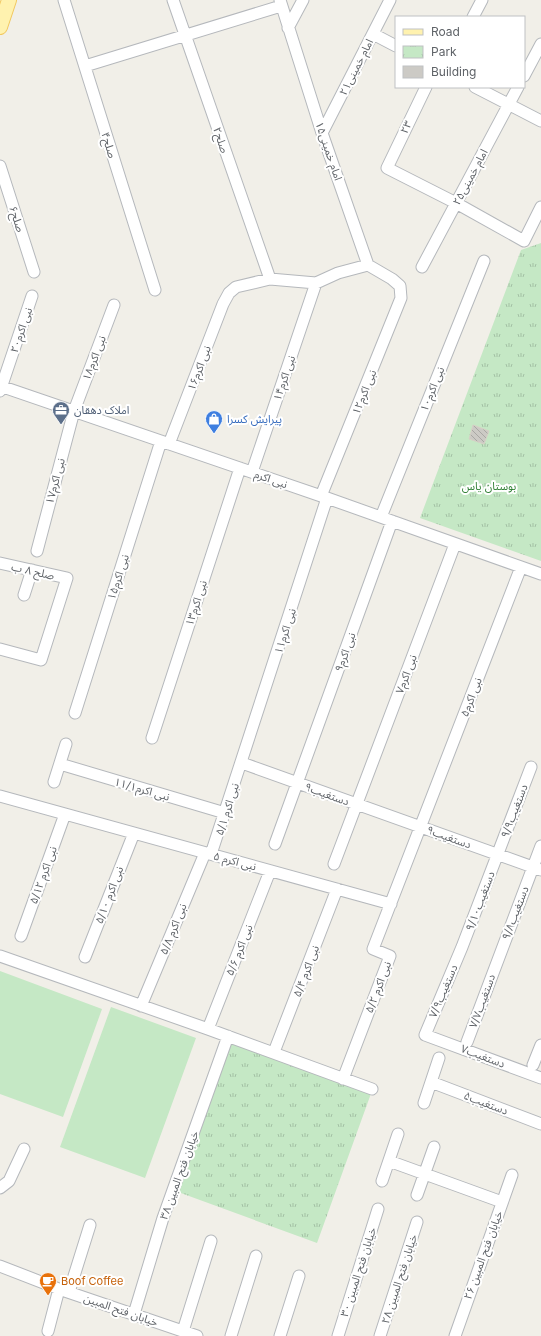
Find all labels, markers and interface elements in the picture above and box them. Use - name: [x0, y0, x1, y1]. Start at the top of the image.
- legend: [395, 16, 525, 88]
- text: Road: [431, 24, 460, 39]
- street label: امام خمینی۲۱: [336, 36, 377, 98]
- text: Park: [431, 44, 457, 59]
- text: Building: [431, 64, 476, 79]
- street label: ۲۳: [397, 118, 415, 136]
- street label: ۱۵امام خمینی: [311, 120, 346, 183]
- street label: صلح۲: [209, 125, 232, 155]
- street label: صلح۴: [97, 130, 120, 160]
- street label: امام خمینی۲۵: [449, 147, 491, 208]
- street label: صلح۶: [5, 204, 28, 234]
- street label: نبی اکرم۲۰: [7, 306, 36, 355]
- street label: نبی اکرم۱۸: [79, 334, 110, 383]
- street label: نبی اکرم۱۶: [184, 344, 215, 393]
- street label: نبی اکرم۱۴: [270, 354, 299, 403]
- street label: نبی اکرم۱۰: [417, 365, 448, 414]
- street label: نبی اکرم۱۲: [349, 368, 380, 417]
- office icon: املاک دهقان: [51, 400, 71, 425]
- place label: املاک دهقان: [74, 403, 129, 417]
- shop icon: پیرایش کسرا: [204, 409, 224, 434]
- place label: پیرایش کسرا: [227, 412, 282, 427]
- street label: نبی اکرم۱۷: [42, 456, 69, 506]
- street label: نبی اکرم: [252, 467, 290, 492]
- park label: بوستان یاس: [462, 479, 516, 493]
- street label: نبی اکرم۱۵: [104, 552, 133, 602]
- street label: صلح ۸ ب: [10, 559, 56, 584]
- street label: نبی اکرم۱۳: [182, 578, 211, 628]
- street label: نبی اکرم۱۱: [271, 606, 300, 656]
- street label: نبی اکرم۹: [331, 630, 359, 674]
- street label: نبی اکرم۷: [392, 652, 421, 696]
- street label: نبی اکرم۵: [457, 675, 486, 719]
- street label: نبی اکرم۱۱/۱: [112, 774, 171, 805]
- street label: ۹دستغیب: [303, 780, 351, 809]
- street label: نبی اکرم ۵/۱: [212, 781, 243, 837]
- street label: دستغیب۹/۹: [497, 782, 531, 840]
- street label: دستغیب۹: [425, 823, 473, 852]
- street label: نبی اکرم ۵/۱۲: [26, 844, 61, 906]
- street label: نبی اکرم ۵: [212, 849, 258, 874]
- street label: نبی اکرم ۵/۱۰: [92, 864, 127, 926]
- street label: دستغیب۹/۱۰: [462, 869, 498, 933]
- street label: دستغیب۹/۸: [498, 884, 532, 942]
- street label: نبی اکرم ۵/۸: [156, 901, 191, 957]
- street label: نبی اکرم ۵/۶: [222, 922, 257, 978]
- street label: نبی اکرم ۵/۴: [290, 943, 323, 999]
- street label: نبی اکرم ۵/۲: [362, 959, 395, 1015]
- street label: دستغیب۷/۹: [426, 962, 461, 1020]
- street label: دستغیب۷/۷: [466, 972, 498, 1030]
- street label: دستغیب۷: [459, 1041, 507, 1071]
- street label: دستغیب۵: [462, 1088, 510, 1118]
- street label: خیابان فتح المبین ۳۸: [156, 1128, 203, 1222]
- street label: خیابان فتح المبین ۲۶: [460, 1208, 507, 1302]
- street label: خیابان فتح المبین ۳۰: [337, 1225, 380, 1319]
- street label: خیابان فتح المبین ۲۸: [378, 1232, 421, 1326]
- cafe icon: Boof Coffee: [38, 1271, 58, 1296]
- place label: Boof Coffee: [61, 1274, 123, 1288]
- street label: خیابان فتح المبین: [82, 1291, 160, 1330]

